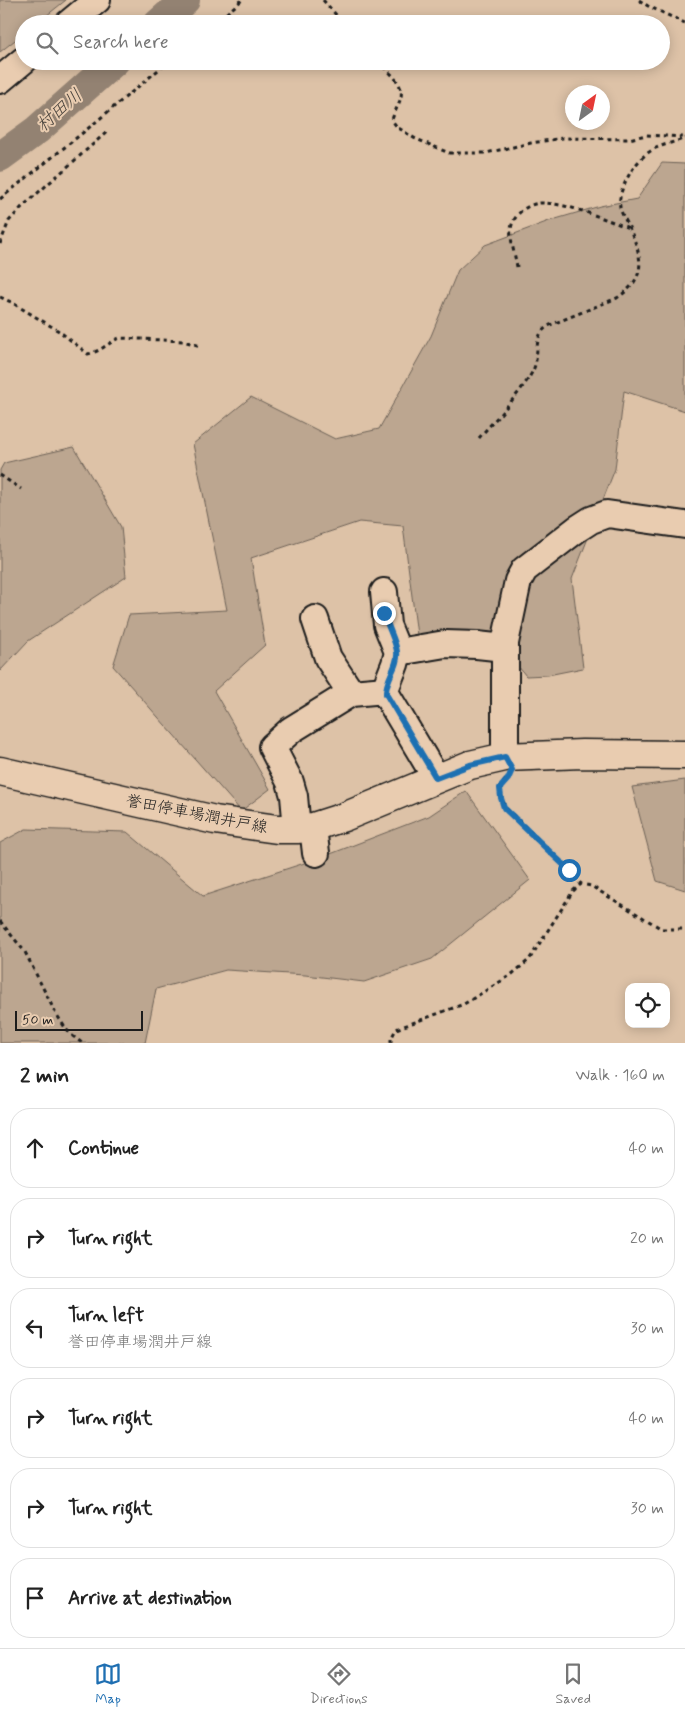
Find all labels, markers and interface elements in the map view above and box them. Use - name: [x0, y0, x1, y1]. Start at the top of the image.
- search box: [15, 15, 670, 70]
- icon: search: [33, 29, 61, 57]
- text: Search here: [73, 30, 169, 55]
- water label: 村田川: [31, 84, 88, 138]
- north arrow: [565, 85, 610, 130]
- route end: [373, 602, 396, 625]
- street label: 誉田停車場潤井戸線: [124, 790, 269, 839]
- route start: [558, 859, 581, 882]
- map controls: [625, 983, 670, 1028]
- button: locate: [625, 983, 670, 1028]
- scale bar: [15, 1008, 142, 1031]
- text: 50 m: [22, 1011, 53, 1029]
- text: 2 min: [20, 1062, 69, 1090]
- text: Walk · 160 m: [575, 1065, 665, 1086]
- icon: ahead: [21, 1134, 49, 1162]
- text: Continue: [68, 1136, 139, 1161]
- text: 40 m: [628, 1138, 664, 1159]
- icon: right: [21, 1224, 49, 1252]
- text: Turn right: [68, 1226, 152, 1251]
- text: 20 m: [630, 1228, 664, 1249]
- text: Turn left: [68, 1303, 144, 1328]
- icon: left: [21, 1314, 49, 1342]
- text: 30 m: [631, 1318, 664, 1339]
- text: 誉田停車場潤井戸線: [68, 1332, 212, 1353]
- icon: right: [21, 1404, 49, 1432]
- text: Turn right: [68, 1406, 152, 1431]
- text: 40 m: [628, 1408, 664, 1429]
- icon: right: [21, 1494, 49, 1522]
- text: Turn right: [68, 1496, 152, 1521]
- text: 30 m: [631, 1498, 664, 1519]
- icon: arrive: [21, 1584, 49, 1612]
- text: Arrive at destination: [68, 1586, 232, 1611]
- tab: Map: [94, 1660, 122, 1708]
- tab: Directions: [310, 1660, 368, 1708]
- tab: Saved: [556, 1660, 591, 1708]

